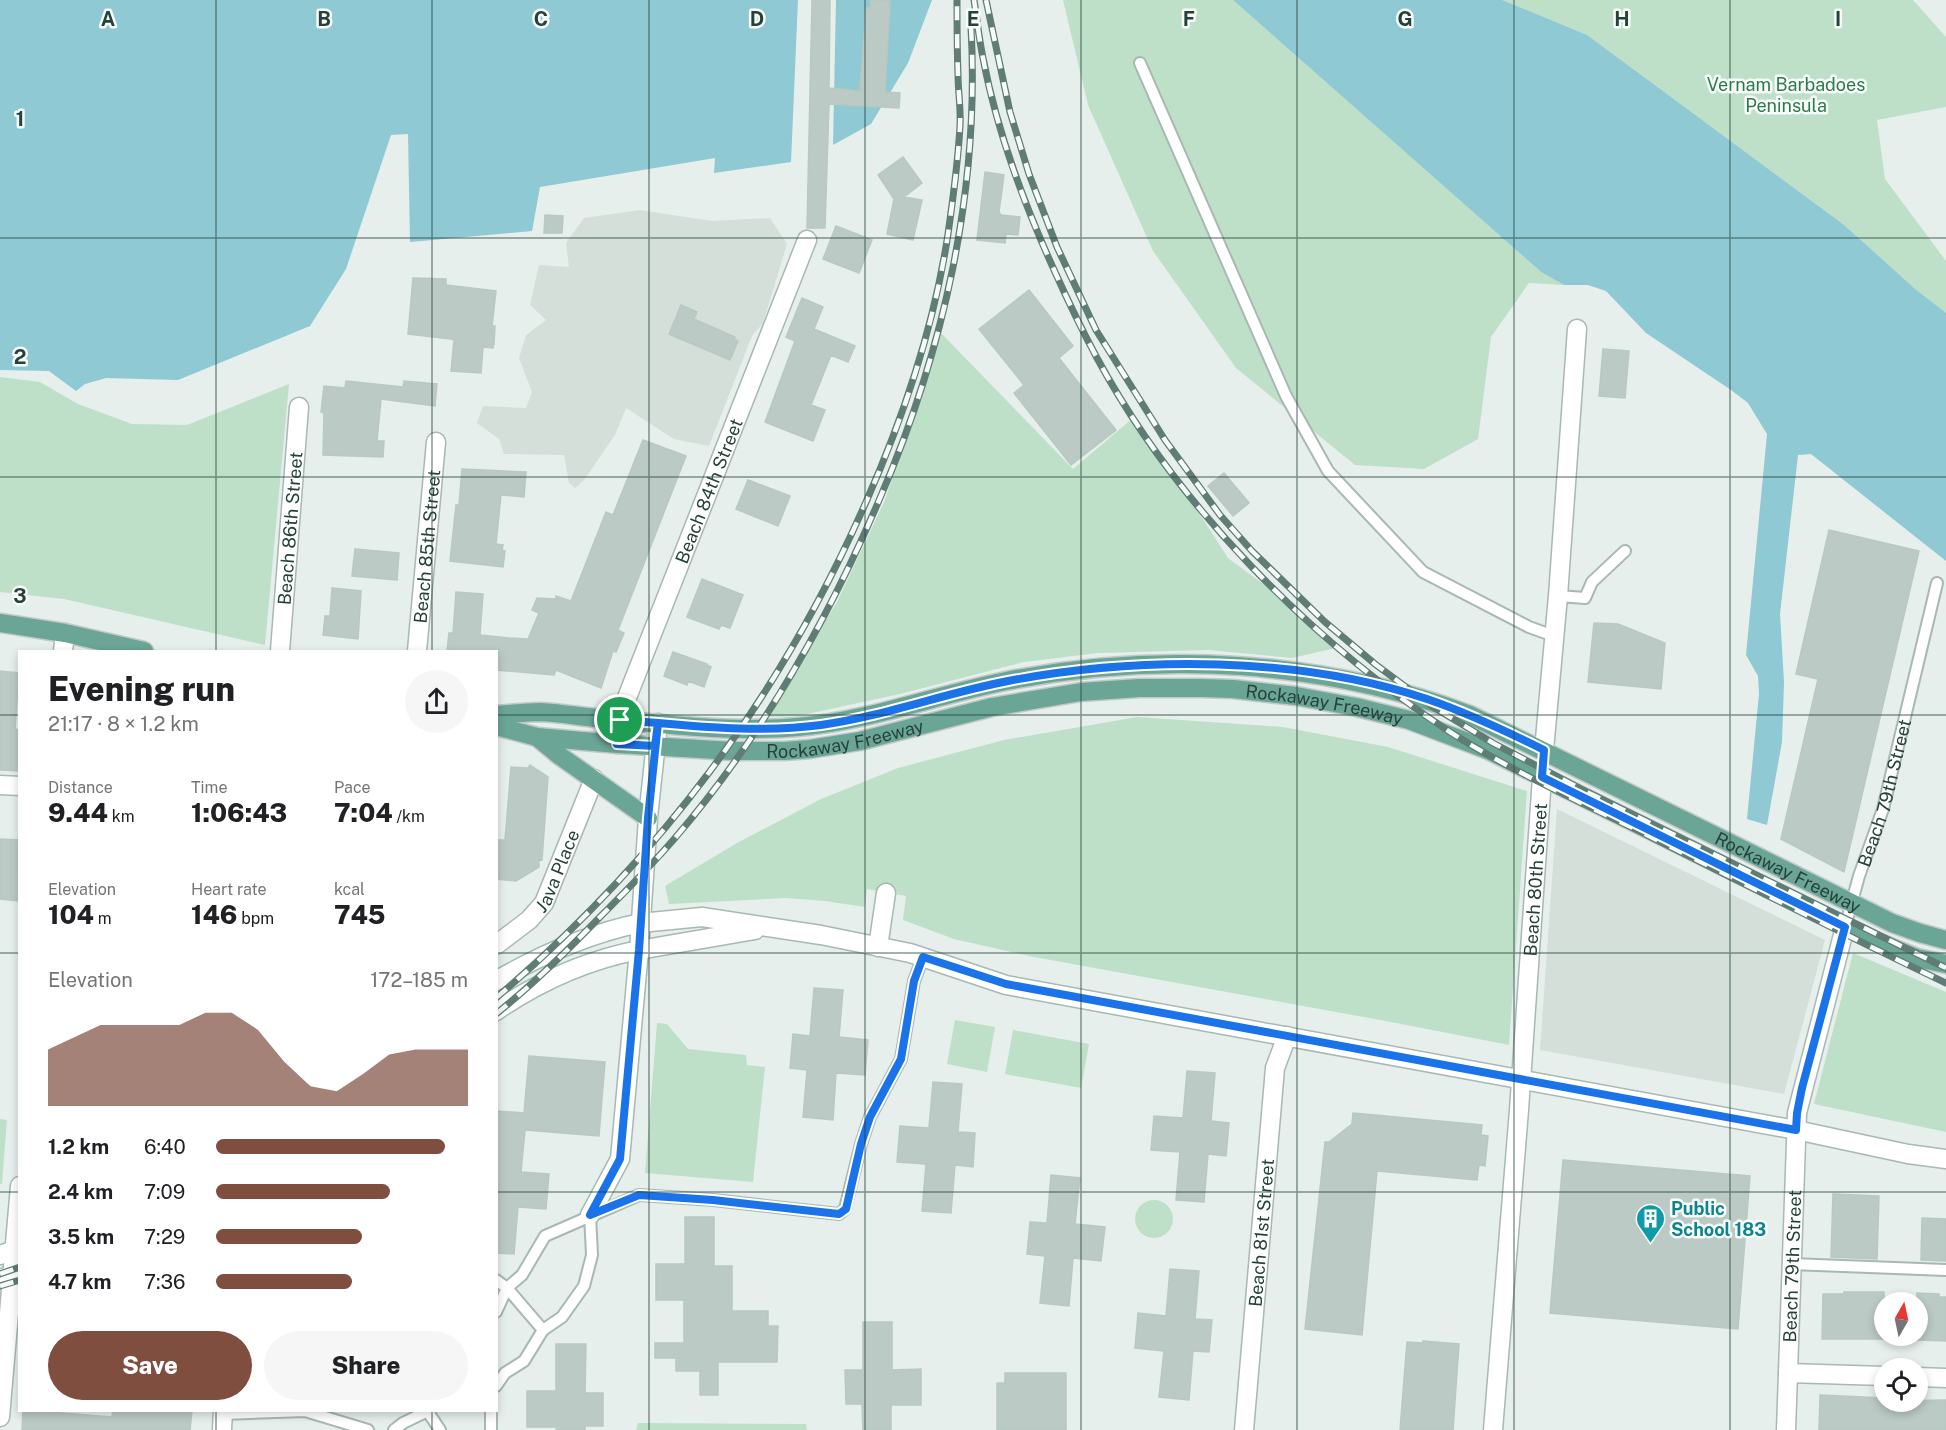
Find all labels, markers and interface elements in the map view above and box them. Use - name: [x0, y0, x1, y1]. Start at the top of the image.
- text: A: [101, 7, 115, 31]
- text: B: [317, 7, 331, 31]
- text: C: [534, 7, 548, 31]
- text: D: [750, 7, 764, 31]
- text: E: [967, 7, 979, 31]
- text: F: [1183, 7, 1195, 31]
- text: G: [1397, 7, 1413, 31]
- text: H: [1614, 7, 1630, 31]
- text: I: [1835, 7, 1841, 31]
- park label: Vernam Barbadoes Peninsula: [1707, 74, 1865, 116]
- text: 1: [16, 107, 24, 131]
- text: 2: [14, 345, 26, 369]
- street label: Beach 84th Street: [670, 415, 746, 566]
- street label: Beach 86th Street: [273, 451, 306, 606]
- street label: Beach 85th Street: [409, 469, 444, 624]
- text: 3: [13, 584, 27, 608]
- text: Evening run: [48, 670, 235, 708]
- button: share: [405, 670, 468, 733]
- street label: Rockaway Freeway: [1244, 680, 1406, 729]
- pin: [594, 694, 645, 745]
- icon: arrive: [603, 703, 636, 736]
- text: 21:17 · 8 × 1.2 km: [48, 712, 199, 736]
- street label: Rockaway Freeway: [766, 714, 926, 762]
- street label: Beach 79th Street: [1853, 717, 1915, 869]
- text: Distance: [48, 778, 113, 797]
- text: Time: [191, 778, 227, 797]
- text: Pace: [334, 778, 371, 797]
- text: 9.44: [48, 797, 108, 828]
- text: 1:06:43: [191, 797, 287, 828]
- text: 7:04: [334, 797, 393, 828]
- street label: Beach 80th Street: [1519, 802, 1551, 957]
- text: km: [108, 807, 135, 826]
- text: /km: [393, 807, 425, 826]
- street label: Java Place: [531, 827, 583, 916]
- street label: Rockaway Freeway: [1712, 827, 1865, 917]
- text: Elevation: [48, 880, 116, 899]
- text: Heart rate: [191, 880, 267, 899]
- text: kcal: [334, 880, 365, 899]
- text: 104: [48, 899, 94, 930]
- text: 146: [191, 899, 237, 930]
- text: 745: [334, 899, 385, 930]
- text: m: [94, 909, 112, 928]
- text: bpm: [237, 909, 274, 928]
- text: Elevation: [48, 968, 133, 992]
- text: 172–185 m: [370, 968, 468, 992]
- text: 1.2 km: [48, 1135, 109, 1159]
- text: 6:40: [144, 1135, 186, 1159]
- street label: Beach 81st Street: [1244, 1158, 1278, 1308]
- text: 2.4 km: [48, 1180, 113, 1204]
- text: 7:09: [144, 1180, 185, 1204]
- street label: Beach 79th Street: [1779, 1189, 1805, 1343]
- place label: Public School 183: [1671, 1198, 1766, 1240]
- building icon: Public School 183: [1634, 1202, 1666, 1244]
- text: 3.5 km: [48, 1225, 114, 1249]
- text: 7:29: [144, 1225, 185, 1249]
- text: 4.7 km: [48, 1270, 111, 1294]
- text: 7:36: [144, 1270, 185, 1294]
- north arrow: [1874, 1292, 1928, 1346]
- map controls: [1874, 1292, 1928, 1412]
- button: Save: [48, 1331, 252, 1400]
- button: Share: [264, 1331, 468, 1400]
- button: locate: [1874, 1358, 1928, 1412]

